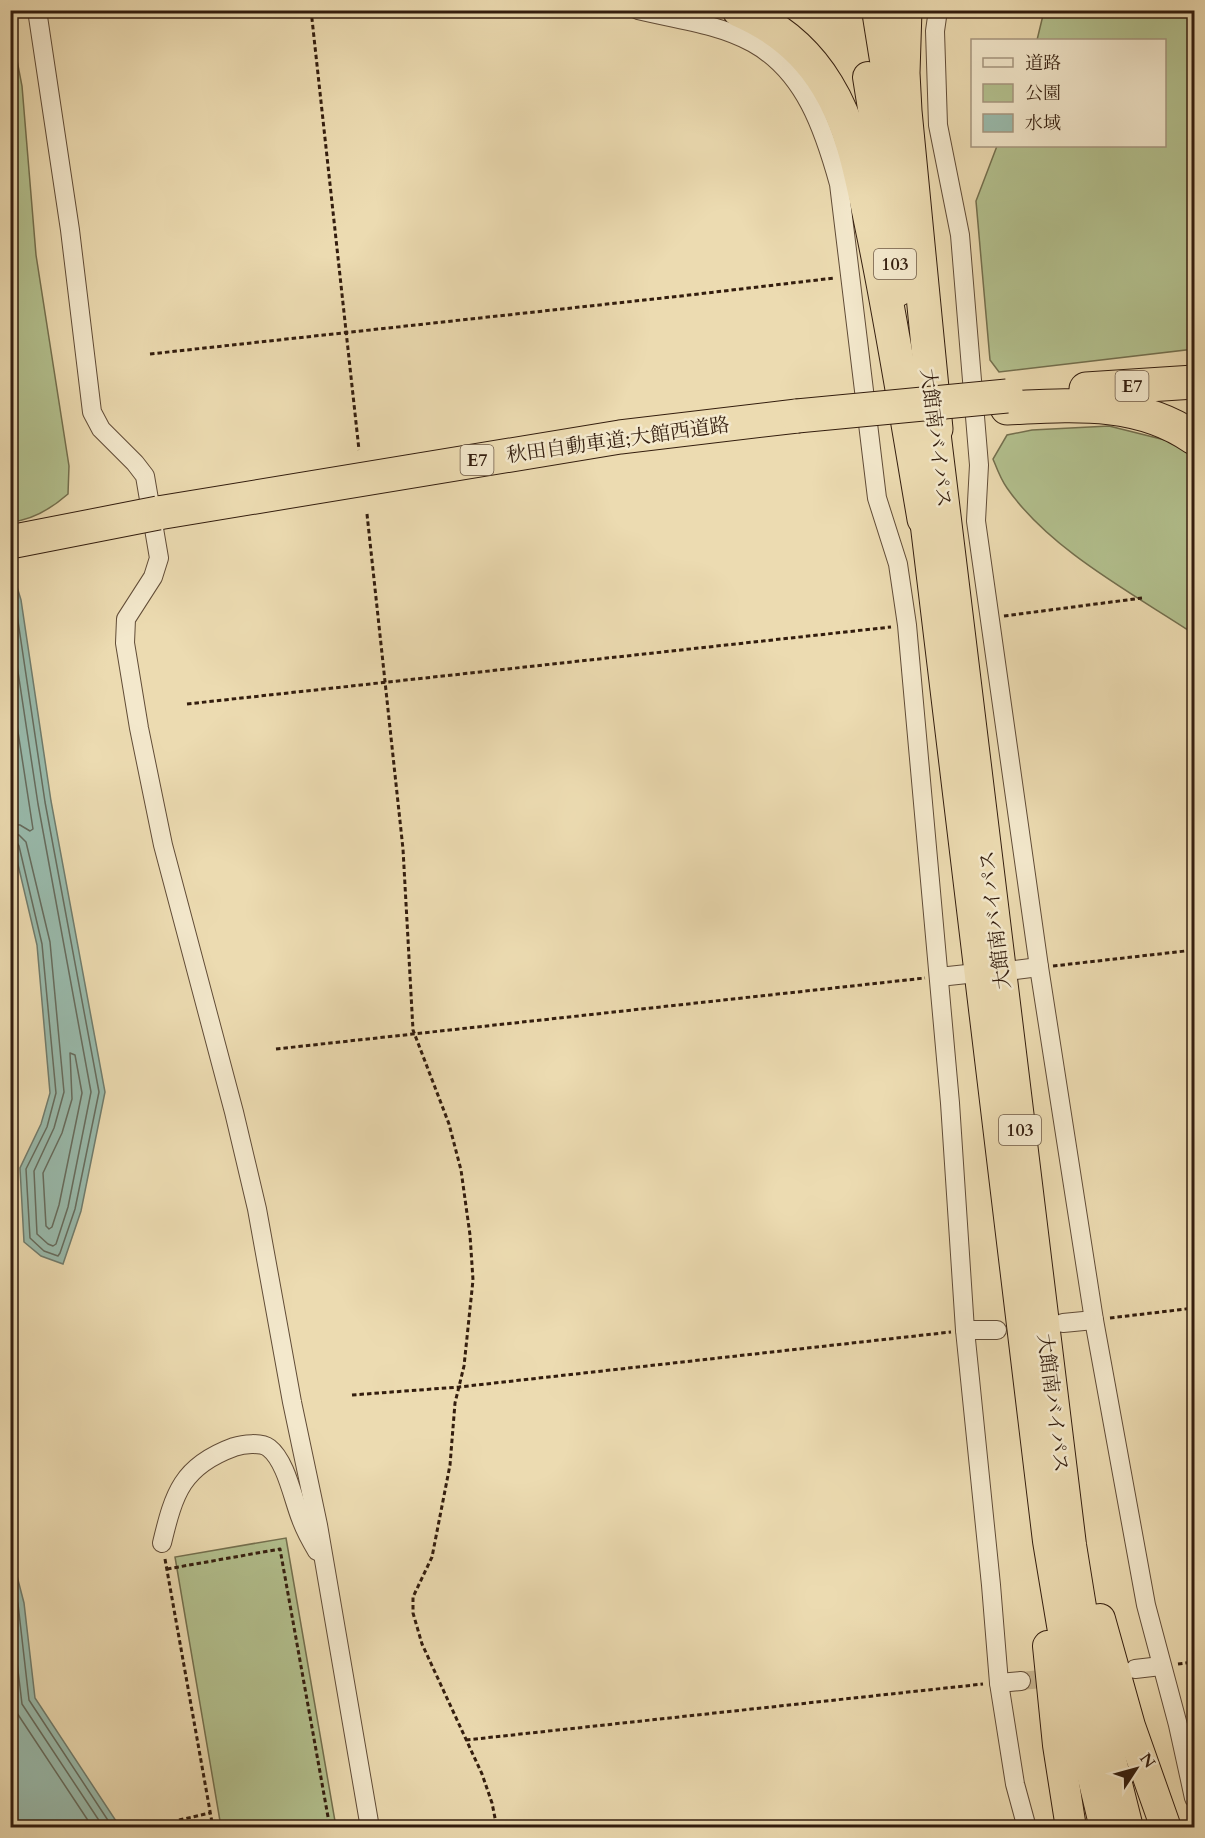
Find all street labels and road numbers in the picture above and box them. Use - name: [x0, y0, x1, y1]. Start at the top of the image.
- road number: 103: [874, 249, 916, 279]
- street label: 大館南バイパス: [914, 367, 958, 509]
- road number: E7: [1116, 371, 1148, 401]
- street label: 秋田自動車道;大館西道路: [505, 411, 731, 469]
- road number: E7: [460, 445, 494, 475]
- street label: 大館南バイパス: [973, 849, 1017, 991]
- road number: 103: [999, 1115, 1041, 1145]
- street label: 大館南バイパス: [1031, 1332, 1075, 1474]

